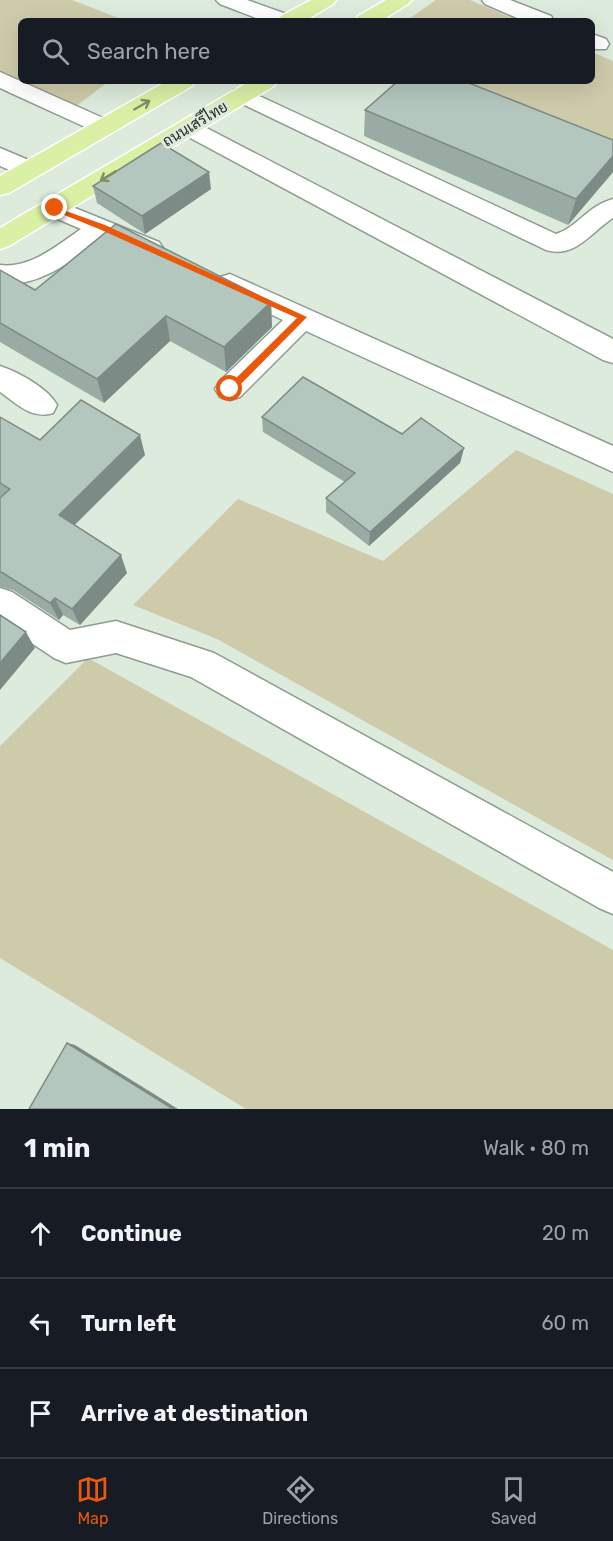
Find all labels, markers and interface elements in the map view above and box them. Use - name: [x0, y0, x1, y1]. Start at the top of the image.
- search box: [18, 18, 595, 84]
- icon: search: [39, 35, 72, 68]
- text: Search here: [87, 38, 210, 65]
- street label: ถนนเสรีไทย: [159, 97, 231, 150]
- one-way arrow: [133, 99, 150, 111]
- one-way arrow: [100, 171, 117, 183]
- route end: [41, 194, 67, 220]
- route start: [216, 375, 242, 401]
- text: 1 min: [24, 1133, 90, 1164]
- text: Walk · 80 m: [483, 1136, 589, 1160]
- icon: ahead: [24, 1217, 57, 1250]
- text: Continue: [81, 1220, 182, 1247]
- text: 20 m: [542, 1221, 589, 1245]
- icon: left: [24, 1307, 57, 1340]
- text: Turn left: [81, 1310, 176, 1337]
- text: 60 m: [542, 1311, 589, 1335]
- icon: arrive: [24, 1397, 57, 1430]
- text: Arrive at destination: [81, 1400, 308, 1427]
- tab: Map: [76, 1473, 109, 1528]
- tab: Directions: [262, 1473, 338, 1528]
- tab: Saved: [491, 1473, 537, 1528]

